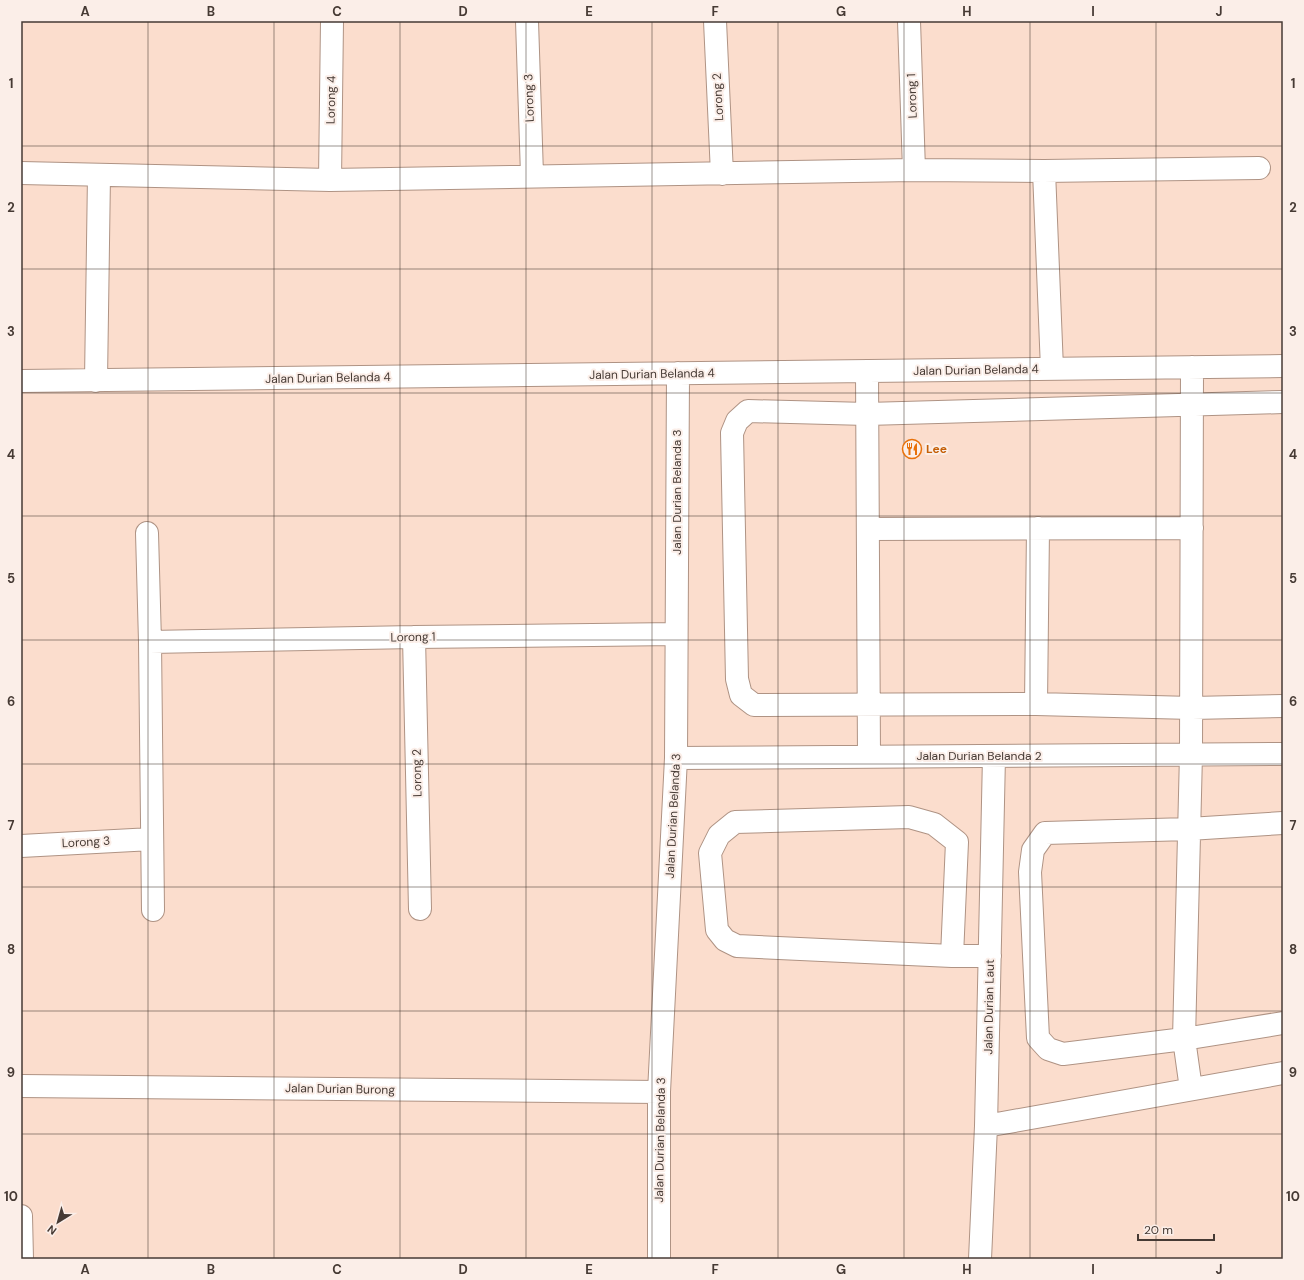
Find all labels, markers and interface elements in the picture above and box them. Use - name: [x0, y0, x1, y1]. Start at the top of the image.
- text: A: [80, 3, 90, 20]
- text: B: [207, 3, 215, 20]
- text: C: [332, 3, 342, 20]
- text: D: [458, 3, 468, 20]
- text: E: [585, 3, 593, 20]
- text: F: [711, 3, 719, 20]
- text: G: [836, 3, 846, 20]
- text: H: [962, 3, 972, 20]
- text: I: [1091, 3, 1095, 20]
- text: J: [1215, 3, 1223, 20]
- street label: Lorong 2: [709, 72, 727, 121]
- street label: Lorong 1: [903, 73, 921, 119]
- street label: Lorong 3: [520, 74, 538, 122]
- text: 1: [9, 75, 13, 92]
- text: 1: [1291, 75, 1295, 92]
- street label: Lorong 4: [323, 76, 339, 124]
- text: 2: [7, 199, 15, 216]
- text: 2: [1289, 199, 1297, 216]
- text: 3: [7, 323, 15, 340]
- text: 3: [1289, 323, 1297, 340]
- street label: Jalan Durian Belanda 4: [913, 361, 1039, 379]
- street label: Jalan Durian Belanda 4: [589, 365, 715, 383]
- street label: Jalan Durian Belanda 4: [265, 369, 391, 387]
- street label: Jalan Durian Belanda 3: [669, 429, 685, 555]
- restaurant icon: Lee: [901, 438, 923, 460]
- place label: Lee: [926, 441, 947, 457]
- text: 4: [7, 446, 15, 463]
- text: 4: [1289, 446, 1297, 463]
- text: 5: [7, 570, 15, 587]
- text: 5: [1289, 570, 1297, 587]
- street label: Lorong 1: [390, 629, 436, 645]
- text: 6: [7, 693, 15, 710]
- text: 6: [1289, 693, 1297, 710]
- street label: Jalan Durian Belanda 2: [916, 748, 1042, 764]
- street label: Lorong 2: [409, 749, 425, 797]
- street label: Jalan Durian Belanda 3: [662, 753, 684, 879]
- text: 7: [8, 817, 15, 834]
- text: 7: [1290, 817, 1297, 834]
- street label: Lorong 3: [61, 833, 111, 851]
- text: 8: [7, 941, 15, 958]
- text: 8: [1289, 941, 1297, 958]
- street label: Jalan Durian Laut: [980, 959, 998, 1055]
- text: 9: [7, 1064, 15, 1081]
- text: 9: [1289, 1064, 1297, 1081]
- street label: Jalan Durian Belanda 3: [651, 1077, 669, 1203]
- street label: Jalan Durian Burong: [285, 1080, 395, 1098]
- text: 10: [4, 1188, 18, 1205]
- text: 10: [1286, 1188, 1300, 1205]
- north arrow: [38, 1202, 78, 1242]
- scale bar: [1138, 1216, 1214, 1242]
- text: N: [45, 1222, 59, 1238]
- text: 20 m: [1144, 1222, 1173, 1238]
- text: A: [80, 1261, 90, 1278]
- text: B: [207, 1261, 215, 1278]
- text: C: [332, 1261, 342, 1278]
- text: D: [458, 1261, 468, 1278]
- text: E: [585, 1261, 593, 1278]
- text: F: [711, 1261, 719, 1278]
- text: G: [836, 1261, 846, 1278]
- text: H: [962, 1261, 972, 1278]
- text: I: [1091, 1261, 1095, 1278]
- text: J: [1215, 1261, 1223, 1278]

